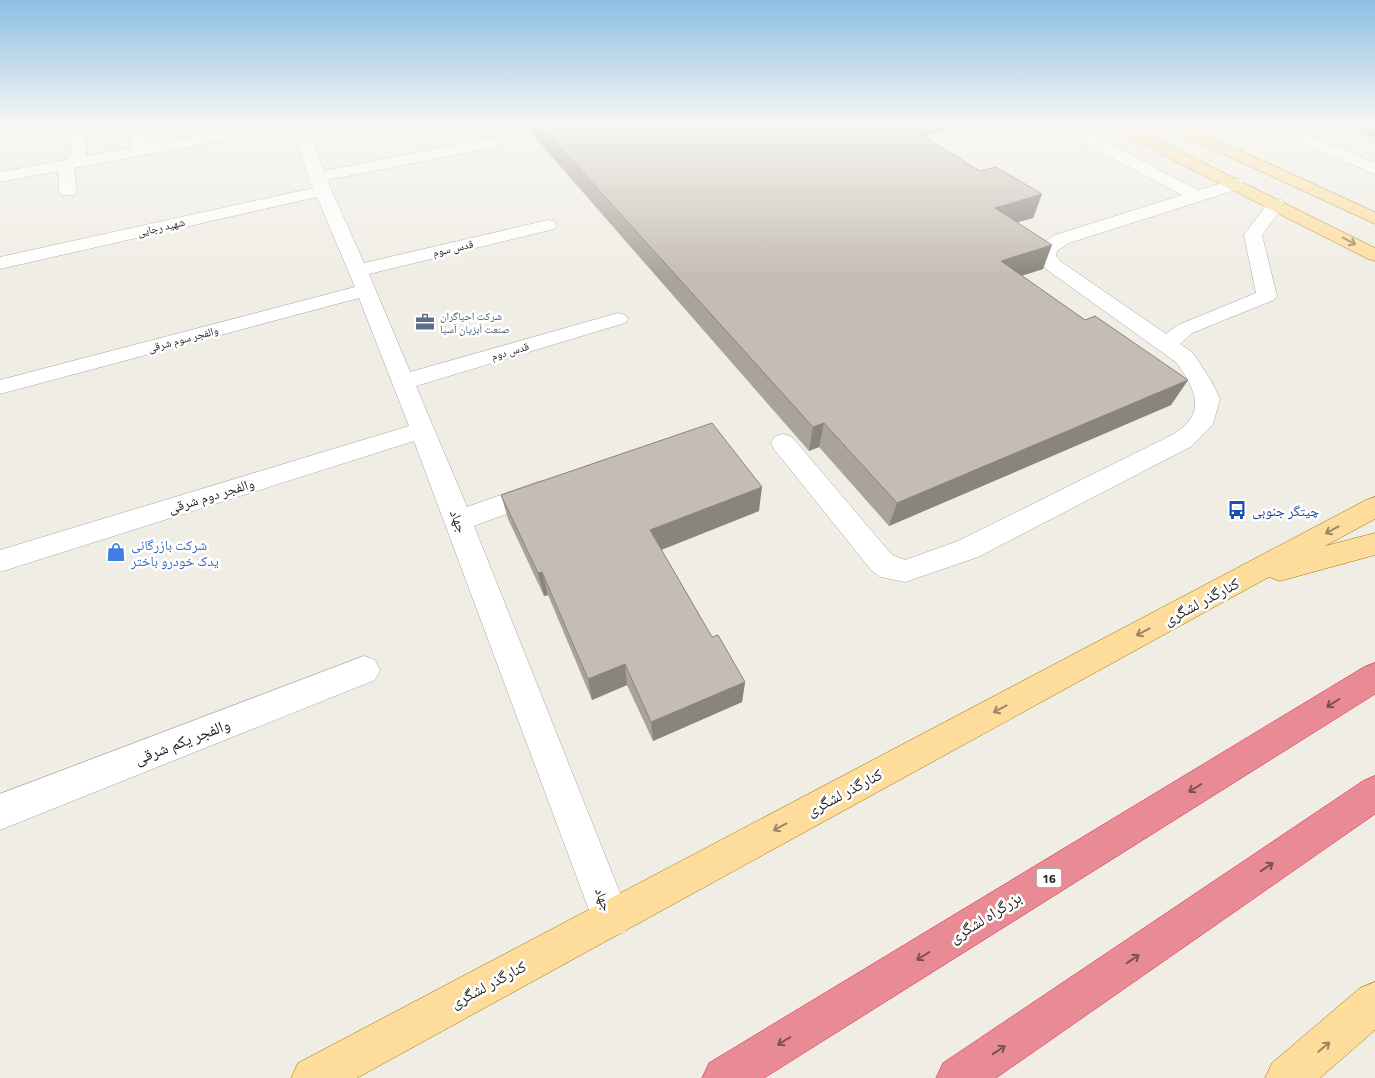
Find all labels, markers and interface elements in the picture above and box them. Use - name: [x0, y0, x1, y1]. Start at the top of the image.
- street label: شهید رجایی: [136, 214, 186, 240]
- street label: قدس سوم: [431, 235, 475, 260]
- one-way arrow: [1342, 237, 1356, 247]
- place label: شرکت احیاگران صنعت آبزیان آسیا: [440, 308, 510, 337]
- office icon: شرکت احیاگران صنعت آبزیان آسیا: [414, 311, 436, 333]
- street label: والفجر سوم شرقی: [146, 322, 220, 356]
- street label: قدس دوم: [489, 338, 531, 364]
- street label: والفجر دوم شرقی: [165, 472, 257, 518]
- bus stop icon: چیتگر جنوبی: [1226, 499, 1248, 521]
- place label: چیتگر جنوبی: [1252, 500, 1319, 521]
- street label: جهاد: [445, 506, 473, 536]
- one-way arrow: [1325, 526, 1340, 535]
- place label: شرکت بازرگانی یدک خودرو باختر: [130, 534, 219, 571]
- shop icon: شرکت بازرگانی یدک خودرو باختر: [105, 541, 127, 563]
- street label: کنارگذر لشگری: [1159, 571, 1244, 631]
- one-way arrow: [1136, 628, 1151, 637]
- one-way arrow: [1327, 698, 1341, 708]
- one-way arrow: [992, 704, 1007, 714]
- street label: والفجر یکم شرقی: [131, 712, 233, 770]
- street label: کنارگذر لشگری: [802, 762, 887, 822]
- one-way arrow: [1189, 783, 1203, 793]
- one-way arrow: [772, 822, 787, 832]
- one-way arrow: [1260, 862, 1274, 872]
- road number: 16: [1036, 868, 1062, 888]
- street label: جهاد: [590, 884, 618, 914]
- street label: بزرگراه لشگری: [944, 885, 1026, 949]
- one-way arrow: [916, 951, 930, 961]
- street label: کنارگذر لشگری: [446, 954, 531, 1014]
- one-way arrow: [1126, 954, 1140, 964]
- one-way arrow: [778, 1036, 792, 1046]
- one-way arrow: [1317, 1041, 1330, 1052]
- one-way arrow: [991, 1045, 1005, 1055]

